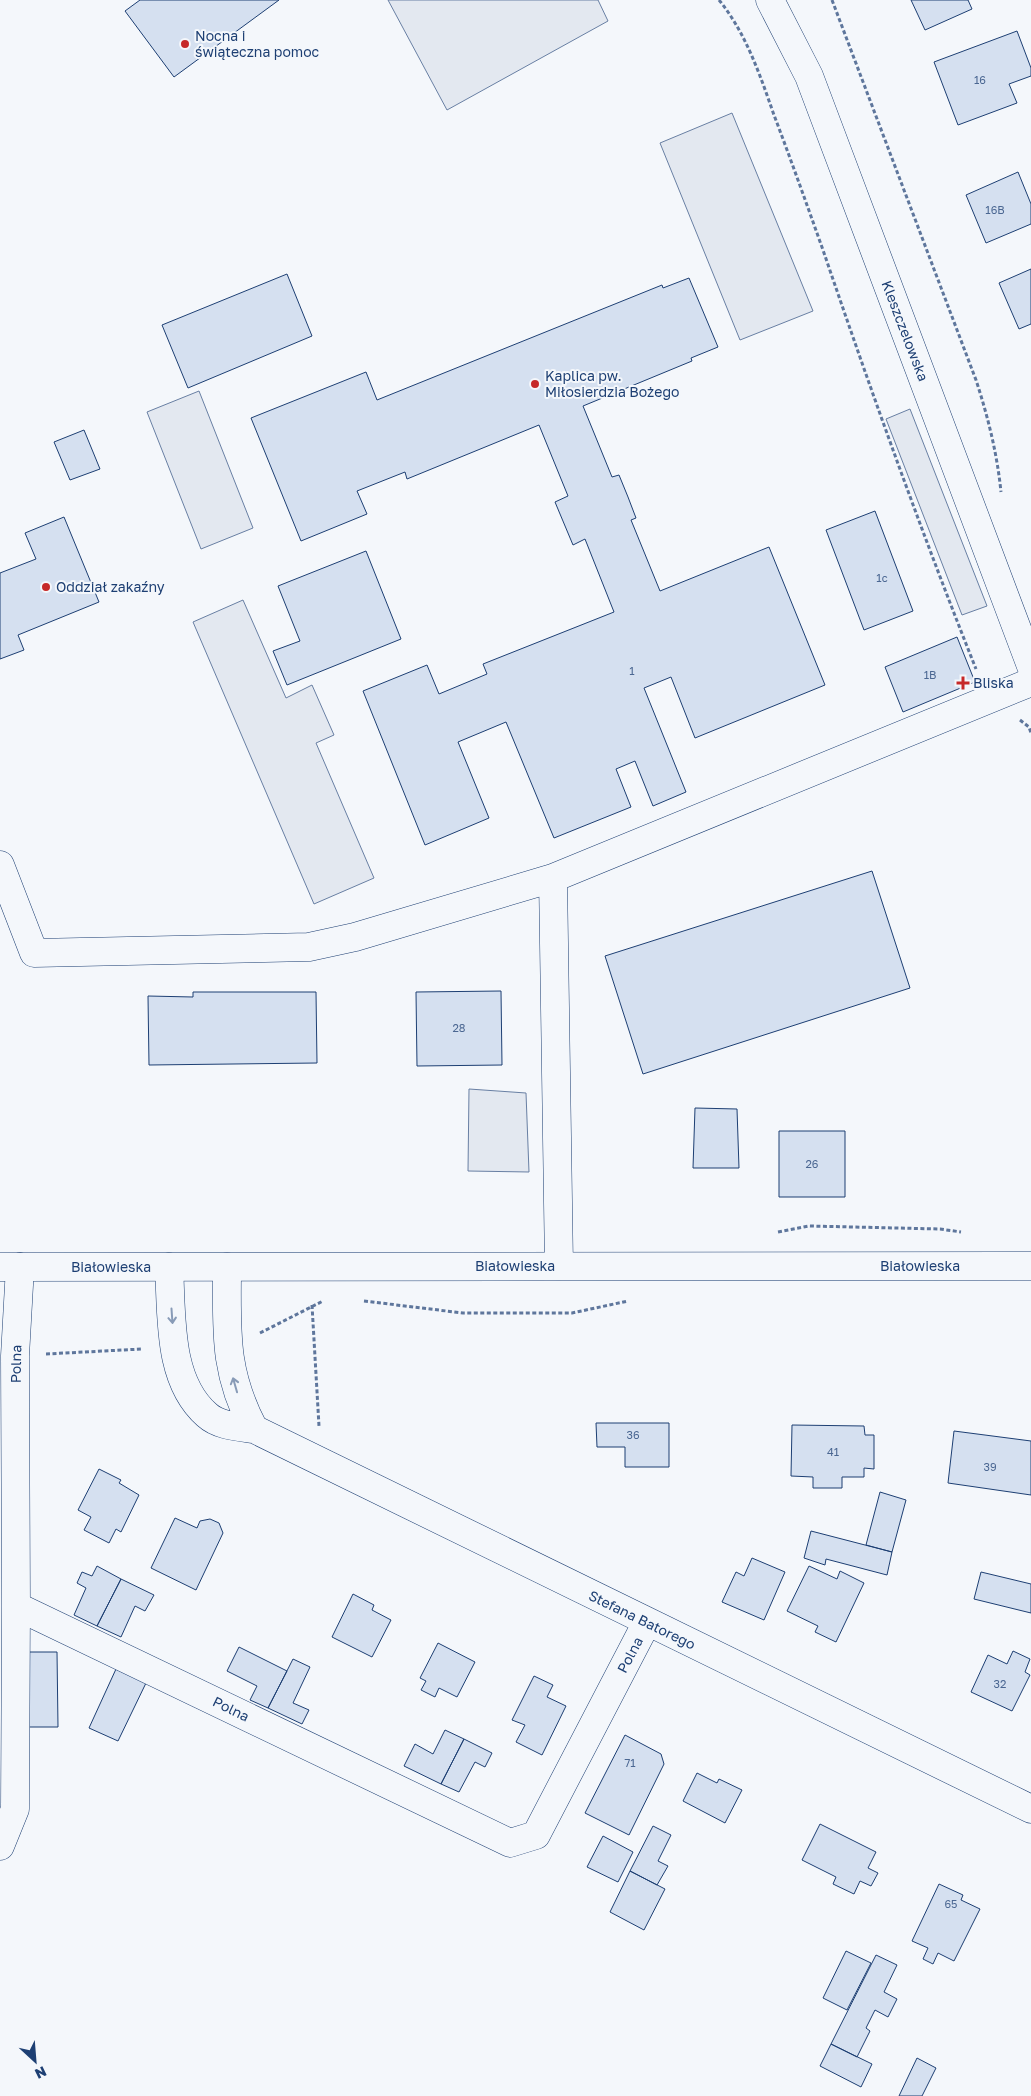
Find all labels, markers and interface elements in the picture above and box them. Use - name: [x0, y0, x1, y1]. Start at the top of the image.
- place label: Nocna i świąteczna pomoc: [195, 27, 320, 60]
- marker: Nocna i świąteczna pomoc: [179, 38, 191, 50]
- house number: 16: [974, 73, 986, 86]
- house number: 16B: [985, 203, 1005, 216]
- street label: Kleszczelowska: [878, 278, 932, 384]
- place label: Kaplica pw. Miłosierdzia Bożego: [545, 367, 679, 400]
- marker: Kaplica pw. Miłosierdzia Bożego: [529, 378, 541, 390]
- house number: 1c: [876, 571, 888, 584]
- place label: Oddział zakaźny: [56, 578, 165, 595]
- marker: Oddział zakaźny: [40, 581, 52, 593]
- house number: 1: [629, 664, 635, 677]
- house number: 1B: [924, 668, 936, 681]
- place label: Bliska: [973, 674, 1014, 691]
- marker: Bliska: [957, 677, 969, 689]
- house number: 28: [452, 1021, 466, 1034]
- house number: 26: [805, 1157, 819, 1170]
- street label: Białowieska: [475, 1257, 555, 1274]
- street label: Białowieska: [880, 1257, 960, 1274]
- street label: Białowieska: [71, 1258, 151, 1275]
- one-way arrow: [168, 1307, 177, 1323]
- street label: Polna: [7, 1345, 24, 1383]
- one-way arrow: [229, 1377, 239, 1393]
- house number: 36: [626, 1428, 640, 1441]
- house number: 41: [827, 1445, 839, 1458]
- house number: 39: [983, 1460, 997, 1473]
- street label: Stefana Batorego: [586, 1586, 698, 1653]
- street label: Polna: [613, 1634, 646, 1676]
- house number: 32: [994, 1677, 1006, 1690]
- street label: Polna: [210, 1692, 252, 1725]
- house number: 71: [624, 1756, 636, 1769]
- house number: 65: [944, 1897, 958, 1910]
- north arrow: [10, 2036, 60, 2086]
- text: N: [32, 2063, 49, 2083]

